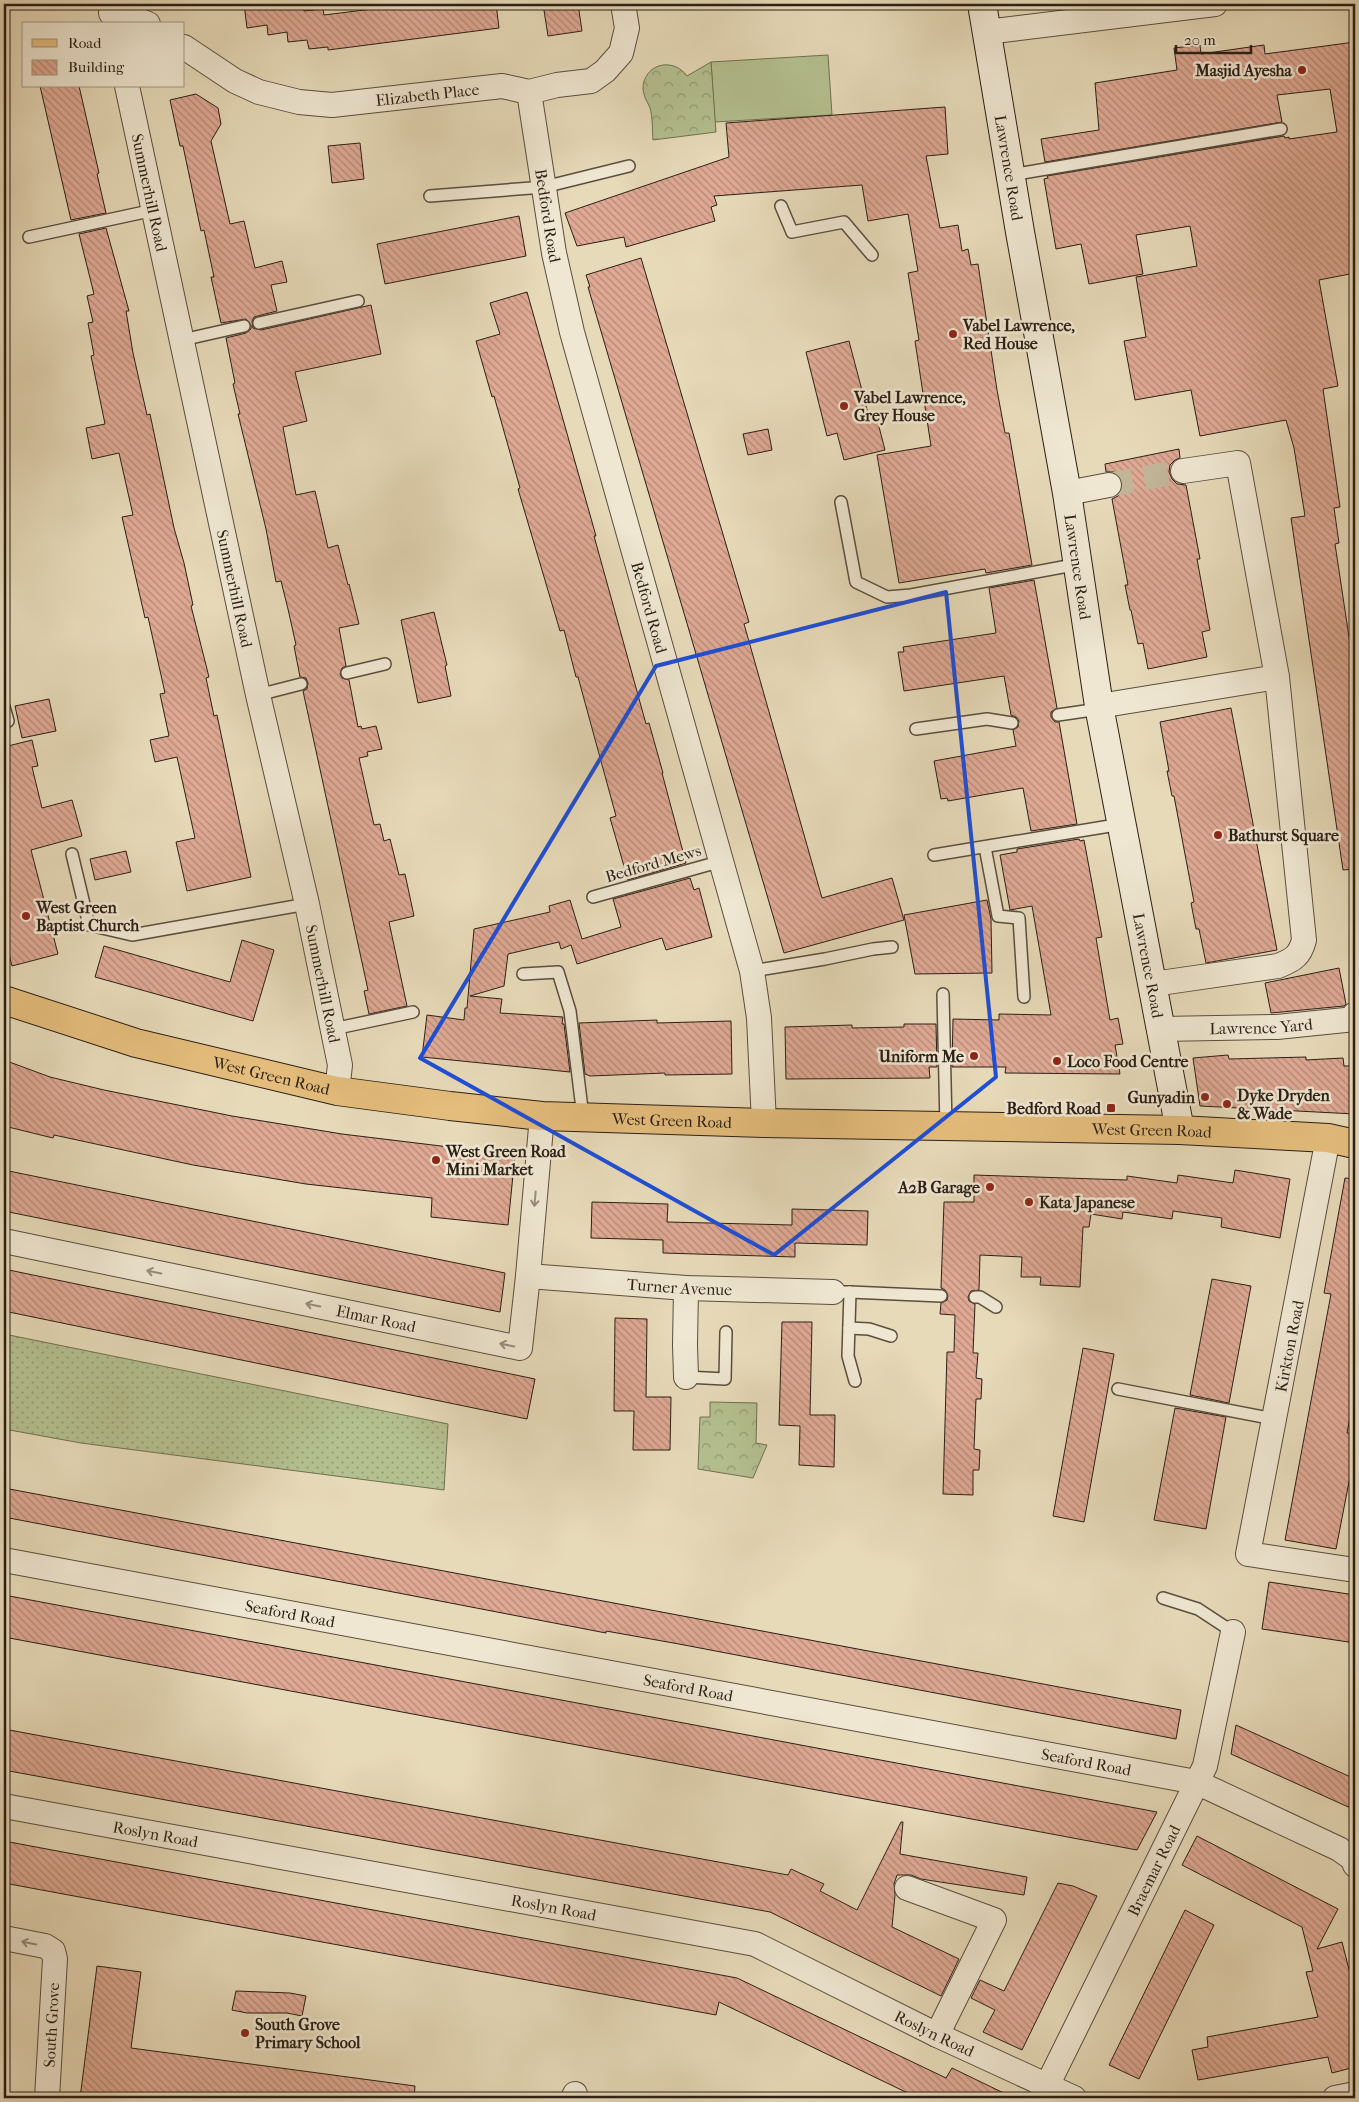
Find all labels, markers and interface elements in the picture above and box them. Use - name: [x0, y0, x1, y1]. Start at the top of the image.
- legend: [22, 22, 185, 88]
- scale bar: [1176, 22, 1252, 54]
- text: 20 m: [1184, 31, 1216, 49]
- text: Road: [68, 34, 102, 52]
- text: Building: [68, 58, 125, 76]
- place label: Masjid Ayesha: [1194, 61, 1293, 81]
- marker: Masjid Ayesha: [1296, 64, 1308, 76]
- street label: Elizabeth Place: [374, 80, 480, 110]
- street label: Lawrence Road: [991, 114, 1027, 222]
- street label: Summerhill Road: [128, 132, 171, 254]
- street label: Bedford Road: [531, 167, 565, 265]
- place label: Vabel Lawrence, Red House: [962, 316, 1075, 353]
- marker: Vabel Lawrence, Red House: [947, 328, 959, 340]
- place label: Vabel Lawrence, Grey House: [853, 388, 966, 426]
- marker: Vabel Lawrence, Grey House: [838, 400, 850, 412]
- street label: Lawrence Road: [1060, 513, 1095, 621]
- street label: Summerhill Road: [213, 528, 257, 650]
- street label: Bedford Road: [627, 559, 671, 656]
- place label: Bathurst Square: [1228, 826, 1339, 846]
- marker: Bathurst Square: [1212, 829, 1224, 841]
- street label: Bedford Mews: [603, 841, 703, 886]
- place label: West Green Baptist Church: [35, 898, 140, 936]
- marker: West Green Baptist Church: [20, 910, 32, 922]
- street label: Lawrence Road: [1129, 912, 1167, 1020]
- street label: Summerhill Road: [301, 923, 344, 1045]
- street label: Lawrence Yard: [1209, 1014, 1314, 1038]
- place label: Uniform Me: [878, 1047, 964, 1066]
- marker: Uniform Me: [968, 1050, 980, 1062]
- street label: West Green Road: [210, 1052, 332, 1099]
- place label: Loco Food Centre: [1067, 1052, 1189, 1071]
- marker: Loco Food Centre: [1051, 1055, 1063, 1067]
- place label: Dyke Dryden & Wade: [1237, 1086, 1331, 1123]
- place label: Gunyadin: [1127, 1088, 1196, 1108]
- marker: Gunyadin: [1199, 1091, 1211, 1103]
- marker: Dyke Dryden & Wade: [1221, 1098, 1233, 1110]
- place label: Bedford Road: [1007, 1099, 1102, 1118]
- marker: Bedford Road: [1105, 1102, 1117, 1114]
- street label: West Green Road: [611, 1109, 732, 1132]
- street label: West Green Road: [1091, 1120, 1212, 1142]
- place label: West Green Road Mini Market: [445, 1142, 567, 1179]
- marker: West Green Road Mini Market: [430, 1154, 442, 1166]
- place label: A2B Garage: [897, 1178, 980, 1198]
- marker: A2B Garage: [984, 1181, 996, 1193]
- one-way arrow: [530, 1191, 540, 1207]
- place label: Kata Japanese: [1039, 1193, 1135, 1213]
- marker: Kata Japanese: [1023, 1196, 1035, 1208]
- one-way arrow: [147, 1267, 163, 1276]
- street label: Turner Avenue: [626, 1275, 733, 1299]
- street label: Kirkton Road: [1271, 1298, 1308, 1394]
- one-way arrow: [306, 1300, 322, 1309]
- street label: Elmar Road: [334, 1301, 418, 1336]
- one-way arrow: [499, 1340, 515, 1349]
- street label: Seaford Road: [244, 1596, 337, 1631]
- street label: Seaford Road: [642, 1670, 735, 1706]
- street label: Seaford Road: [1040, 1744, 1133, 1780]
- street label: Roslyn Road: [111, 1817, 200, 1852]
- street label: Braemar Road: [1123, 1822, 1185, 1919]
- street label: Roslyn Road: [510, 1890, 598, 1925]
- one-way arrow: [21, 1938, 37, 1947]
- street label: South Grove: [40, 1982, 63, 2068]
- street label: Roslyn Road: [891, 2006, 977, 2061]
- place label: South Grove Primary School: [255, 2015, 361, 2053]
- marker: South Grove Primary School: [239, 2027, 251, 2039]

